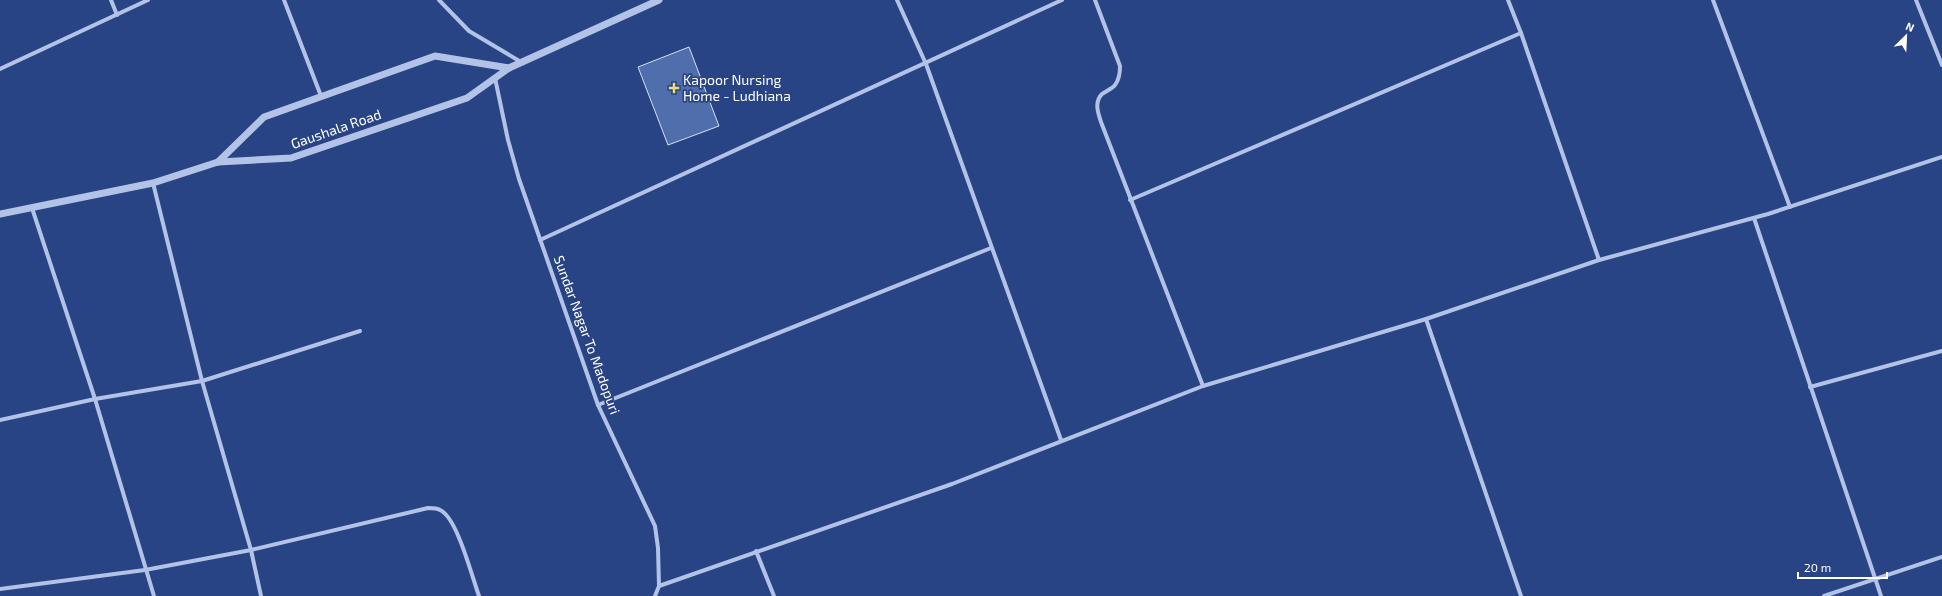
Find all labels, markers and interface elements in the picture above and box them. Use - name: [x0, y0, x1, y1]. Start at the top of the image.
- north arrow: [1886, 16, 1926, 56]
- text: N: [1904, 19, 1917, 34]
- place label: Kapoor Nursing Home - Ludhiana: [683, 71, 791, 104]
- marker: Kapoor Nursing Home - Ludhiana: [668, 82, 680, 94]
- street label: Gaushala Road: [288, 105, 383, 152]
- street label: Sundar Nagar To Madopuri: [551, 253, 624, 417]
- scale bar: [1798, 554, 1887, 580]
- text: 20 m: [1804, 560, 1831, 574]

